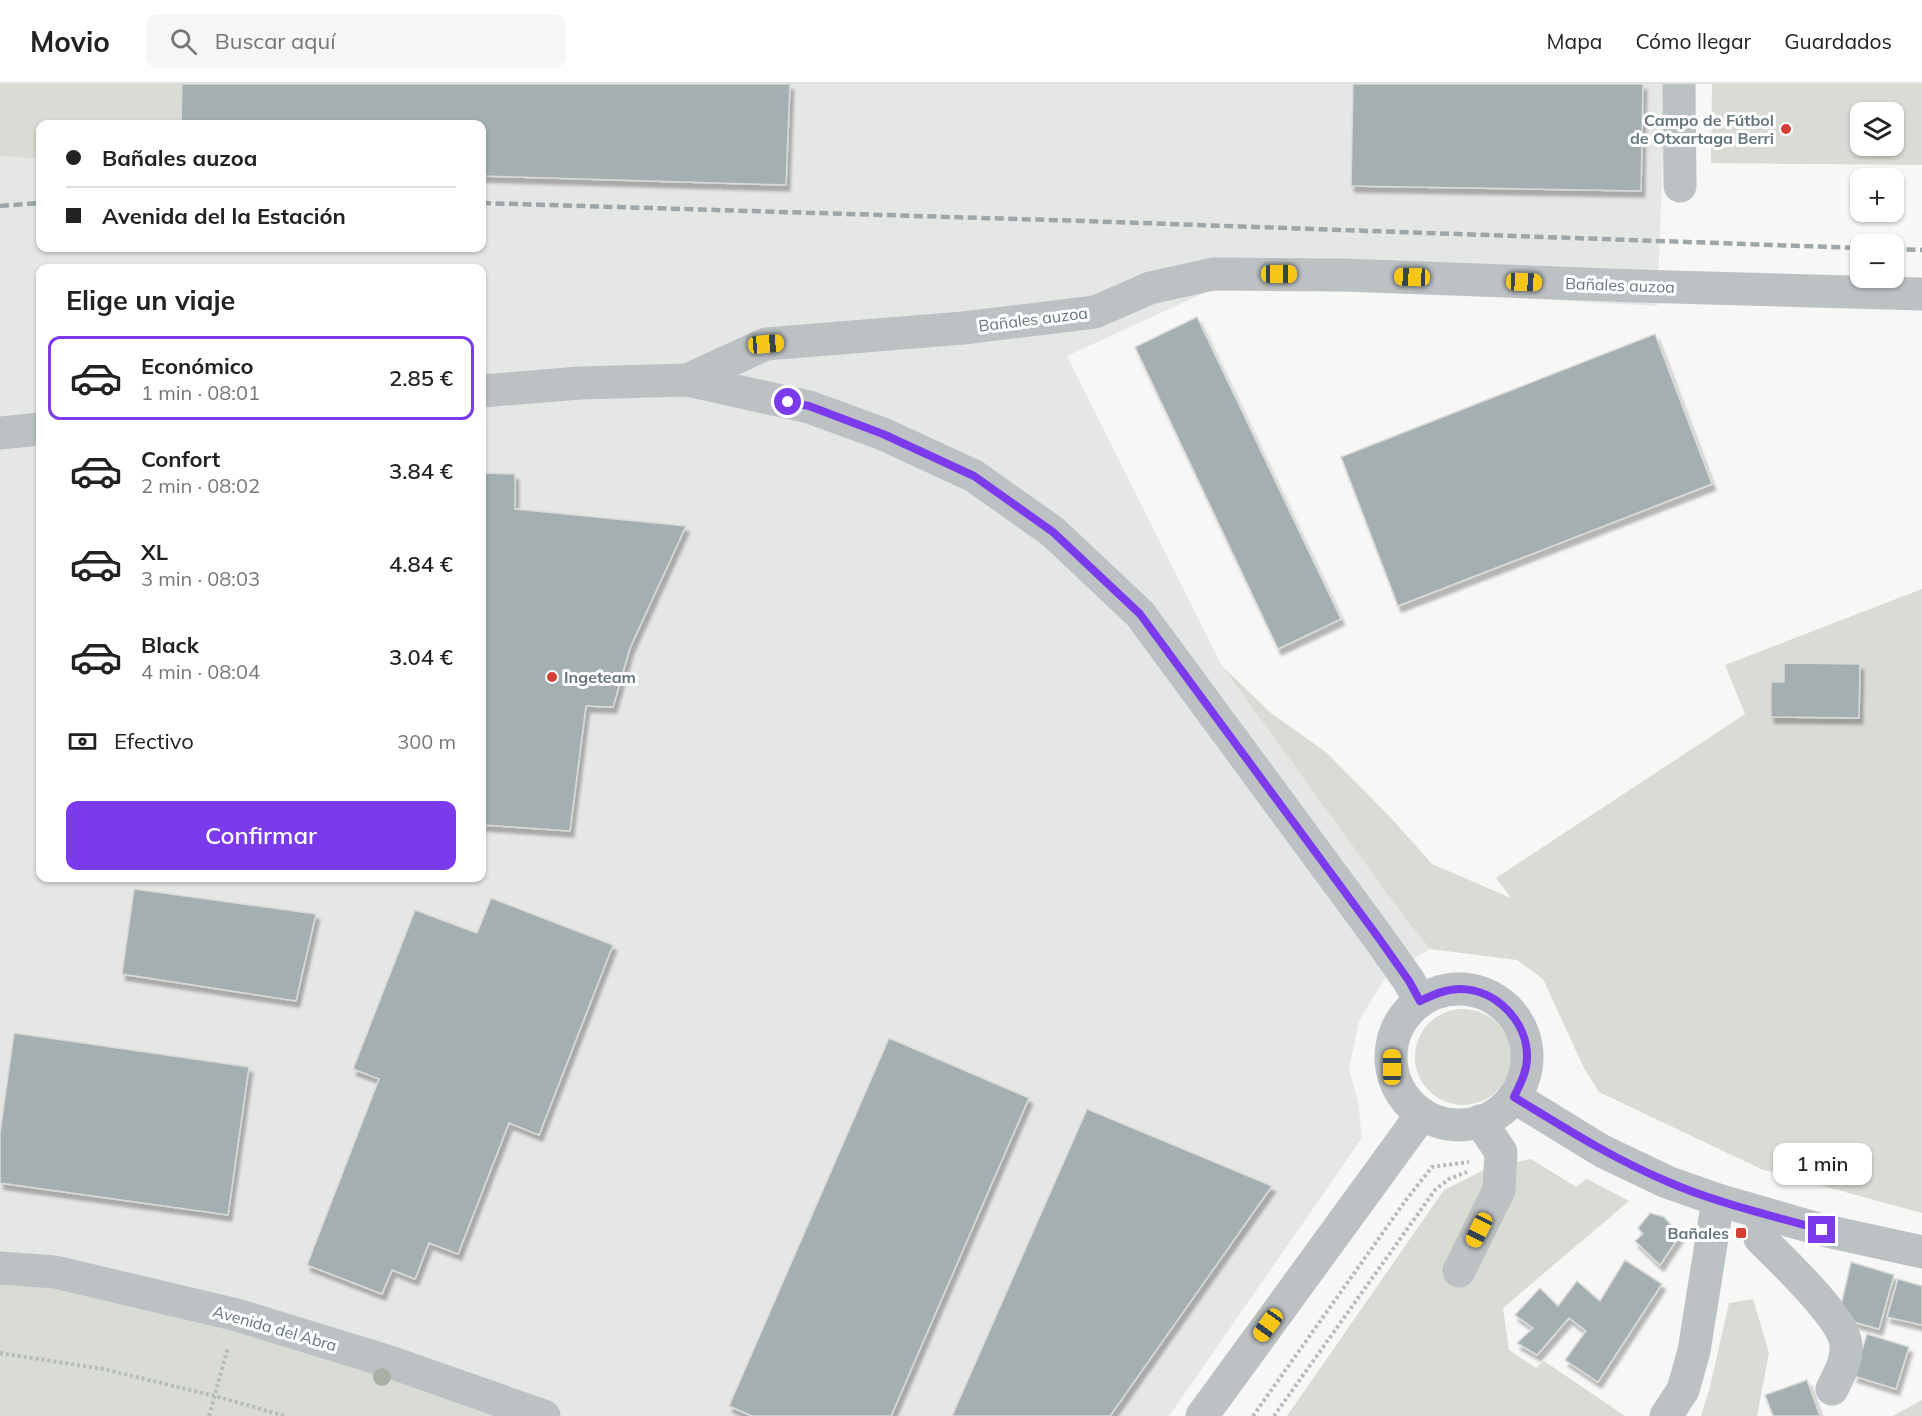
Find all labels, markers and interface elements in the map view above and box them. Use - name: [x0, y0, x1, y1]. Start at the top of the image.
- search box: [146, 14, 566, 68]
- text: Movio: [30, 24, 110, 59]
- icon: search: [167, 25, 200, 58]
- text: Buscar aquí: [215, 27, 335, 55]
- text: Mapa: [1547, 28, 1602, 54]
- text: Cómo llegar: [1635, 28, 1751, 54]
- text: Guardados: [1784, 28, 1892, 54]
- map controls: [1850, 102, 1904, 288]
- button: layers: [1850, 102, 1904, 156]
- place label: Campo de Fútbol de Otxartaga Berri: [1630, 110, 1774, 148]
- marker: Campo de Fútbol de Otxartaga Berri: [1779, 122, 1793, 136]
- text: Bañales auzoa: [102, 144, 257, 172]
- button: +: [1850, 168, 1904, 222]
- text: Avenida del la Estación: [102, 202, 346, 230]
- button: −: [1850, 234, 1904, 288]
- car: [1261, 265, 1297, 283]
- car: [1394, 267, 1430, 287]
- car: [1506, 272, 1542, 292]
- street label: Bañales auzoa: [1565, 273, 1675, 297]
- text: Elige un viaje: [66, 283, 235, 317]
- street label: Bañales auzoa: [977, 302, 1089, 336]
- car: [747, 333, 785, 355]
- icon: car: [69, 351, 123, 405]
- text: Económico: [141, 352, 254, 380]
- text: 2.85 €: [389, 364, 453, 392]
- text: 1 min · 08:01: [141, 380, 260, 405]
- route start: [774, 388, 801, 415]
- icon: car: [69, 444, 123, 498]
- text: Confort: [141, 445, 220, 473]
- text: 3.84 €: [389, 457, 453, 485]
- text: 2 min · 08:02: [141, 473, 260, 498]
- icon: car: [69, 537, 123, 591]
- text: XL: [141, 538, 168, 566]
- text: 4.84 €: [389, 550, 453, 578]
- text: 3 min · 08:03: [141, 566, 260, 591]
- icon: car: [69, 630, 123, 684]
- text: Black: [141, 631, 199, 659]
- text: 3.04 €: [389, 643, 453, 671]
- text: 4 min · 08:04: [141, 659, 260, 684]
- place label: Ingeteam: [564, 667, 636, 687]
- marker: Ingeteam: [545, 670, 559, 684]
- icon: cash: [66, 725, 99, 758]
- text: Efectivo: [114, 727, 194, 755]
- text: 300 m: [397, 729, 456, 754]
- button: Confirmar: [66, 801, 456, 870]
- car: [1383, 1049, 1401, 1085]
- callout: 1 min: [1772, 1143, 1872, 1185]
- text: 1 min: [1797, 1151, 1848, 1176]
- car: [1463, 1210, 1495, 1250]
- route end: [1808, 1216, 1835, 1243]
- place label: Bañales: [1668, 1223, 1729, 1243]
- marker: Bañales: [1734, 1226, 1748, 1240]
- street label: Avenida del Abra: [211, 1301, 339, 1355]
- car: [1250, 1305, 1286, 1345]

